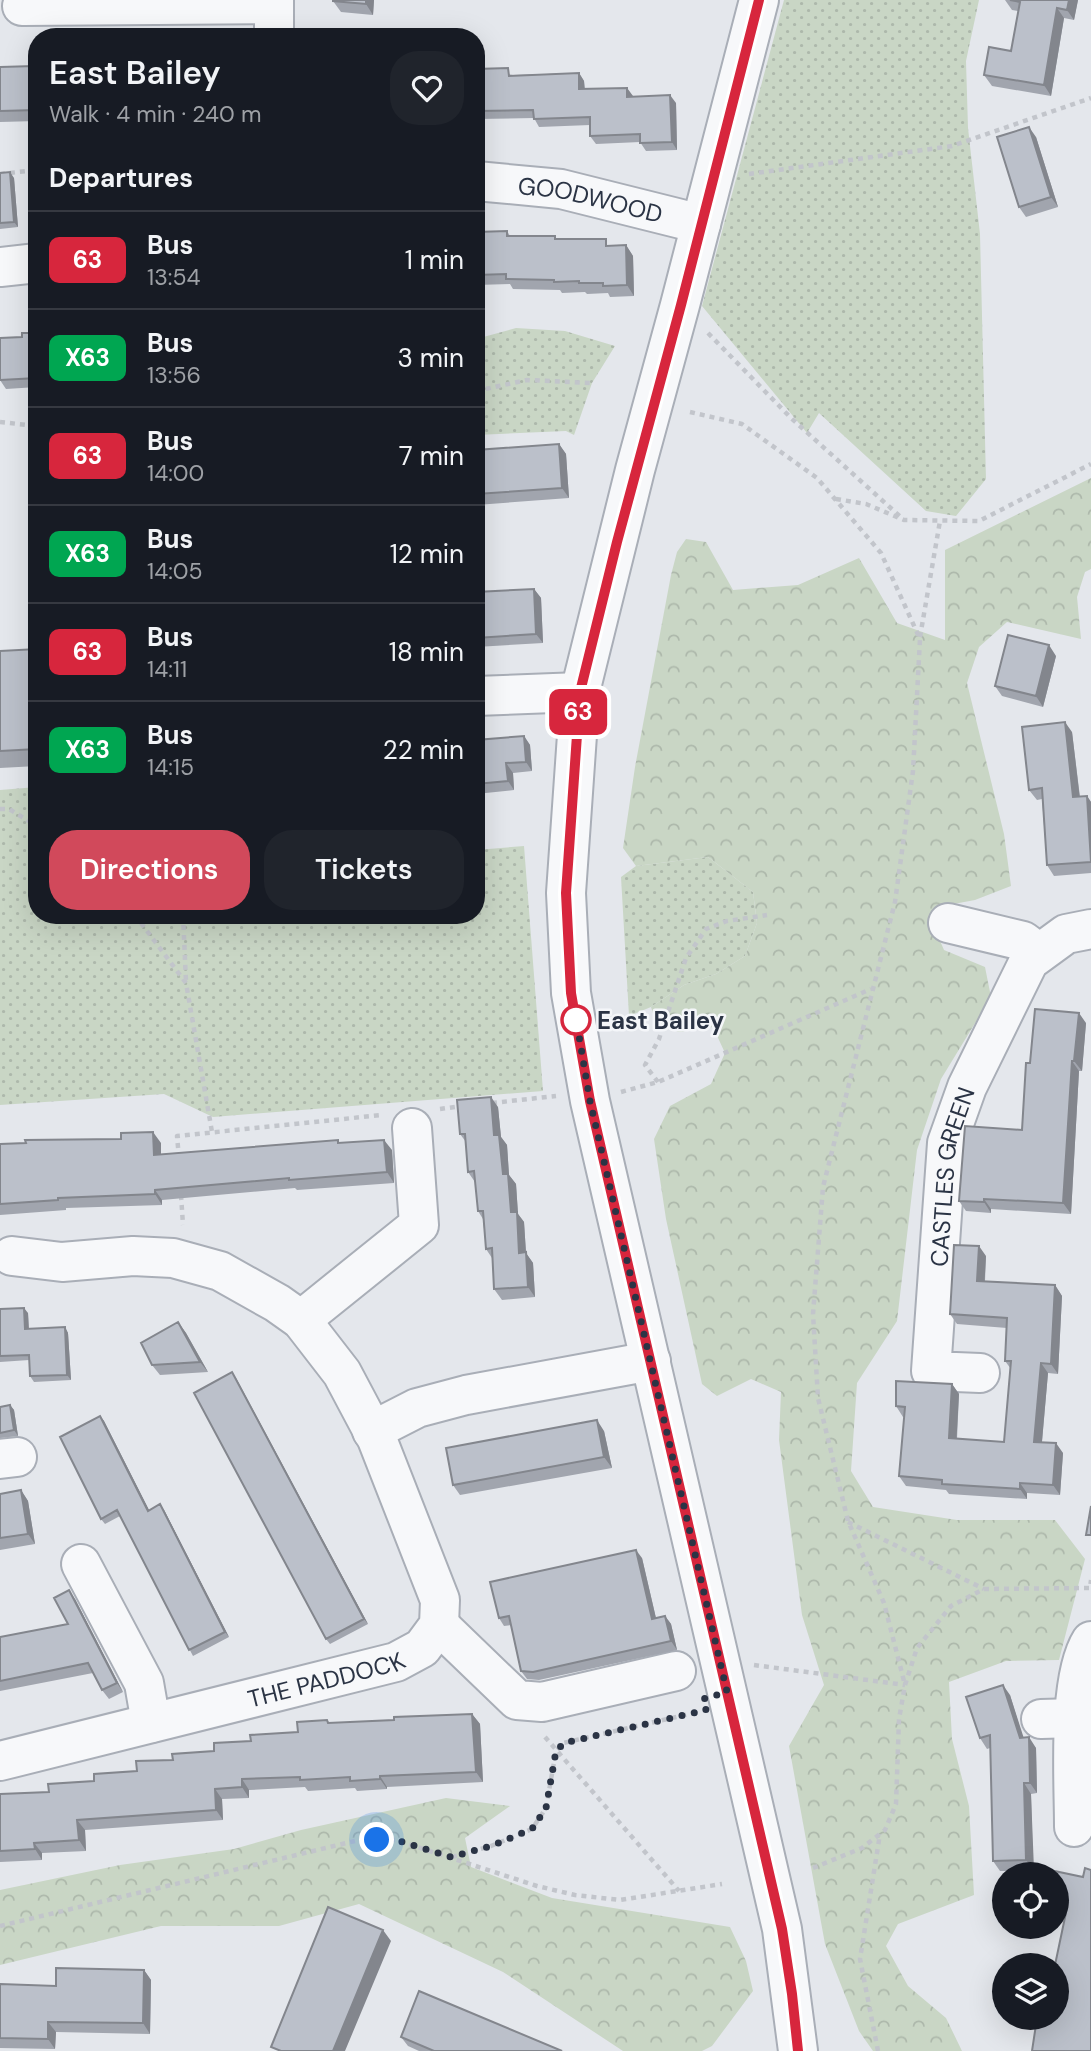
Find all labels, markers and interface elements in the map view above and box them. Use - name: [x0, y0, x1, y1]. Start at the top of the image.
- text: East Bailey: [49, 51, 221, 94]
- button: heart: [390, 51, 464, 125]
- text: Walk · 4 min · 240 m: [49, 99, 261, 129]
- text: Departures: [49, 161, 193, 195]
- street label: GOODWOOD: [517, 170, 666, 229]
- text: Bus: [147, 228, 193, 262]
- text: 1 min: [405, 243, 464, 277]
- text: 63: [73, 244, 102, 275]
- text: 13:54: [147, 262, 200, 292]
- text: Bus: [147, 326, 193, 360]
- text: 3 min: [397, 341, 464, 375]
- text: X63: [65, 342, 110, 373]
- text: 13:56: [147, 360, 201, 390]
- text: Bus: [147, 424, 193, 458]
- text: 7 min: [399, 439, 464, 473]
- text: 63: [73, 440, 102, 471]
- text: 14:00: [147, 458, 204, 488]
- text: Bus: [147, 522, 193, 556]
- text: 12 min: [390, 537, 464, 571]
- text: X63: [65, 538, 110, 569]
- text: 14:05: [147, 556, 203, 586]
- text: Bus: [147, 620, 193, 654]
- text: 18 min: [389, 635, 464, 669]
- text: 63: [73, 636, 102, 667]
- text: 14:11: [147, 654, 187, 684]
- line badge: 63: [546, 689, 610, 735]
- text: 63: [563, 696, 593, 727]
- text: Bus: [147, 718, 193, 752]
- text: 22 min: [383, 733, 464, 767]
- text: X63: [65, 734, 110, 765]
- text: 14:15: [147, 752, 194, 782]
- button: Directions: [49, 830, 250, 910]
- button: Tickets: [264, 830, 464, 910]
- marker: East Bailey: [561, 1005, 591, 1035]
- place label: East Bailey: [597, 1005, 725, 1036]
- street label: CASTLES GREEN: [923, 1083, 981, 1268]
- street label: THE PADDOCK: [244, 1645, 410, 1714]
- your location: [359, 1822, 394, 1857]
- map controls: [992, 1862, 1069, 2030]
- button: locate: [992, 1862, 1069, 1939]
- button: layers: [992, 1953, 1069, 2030]

